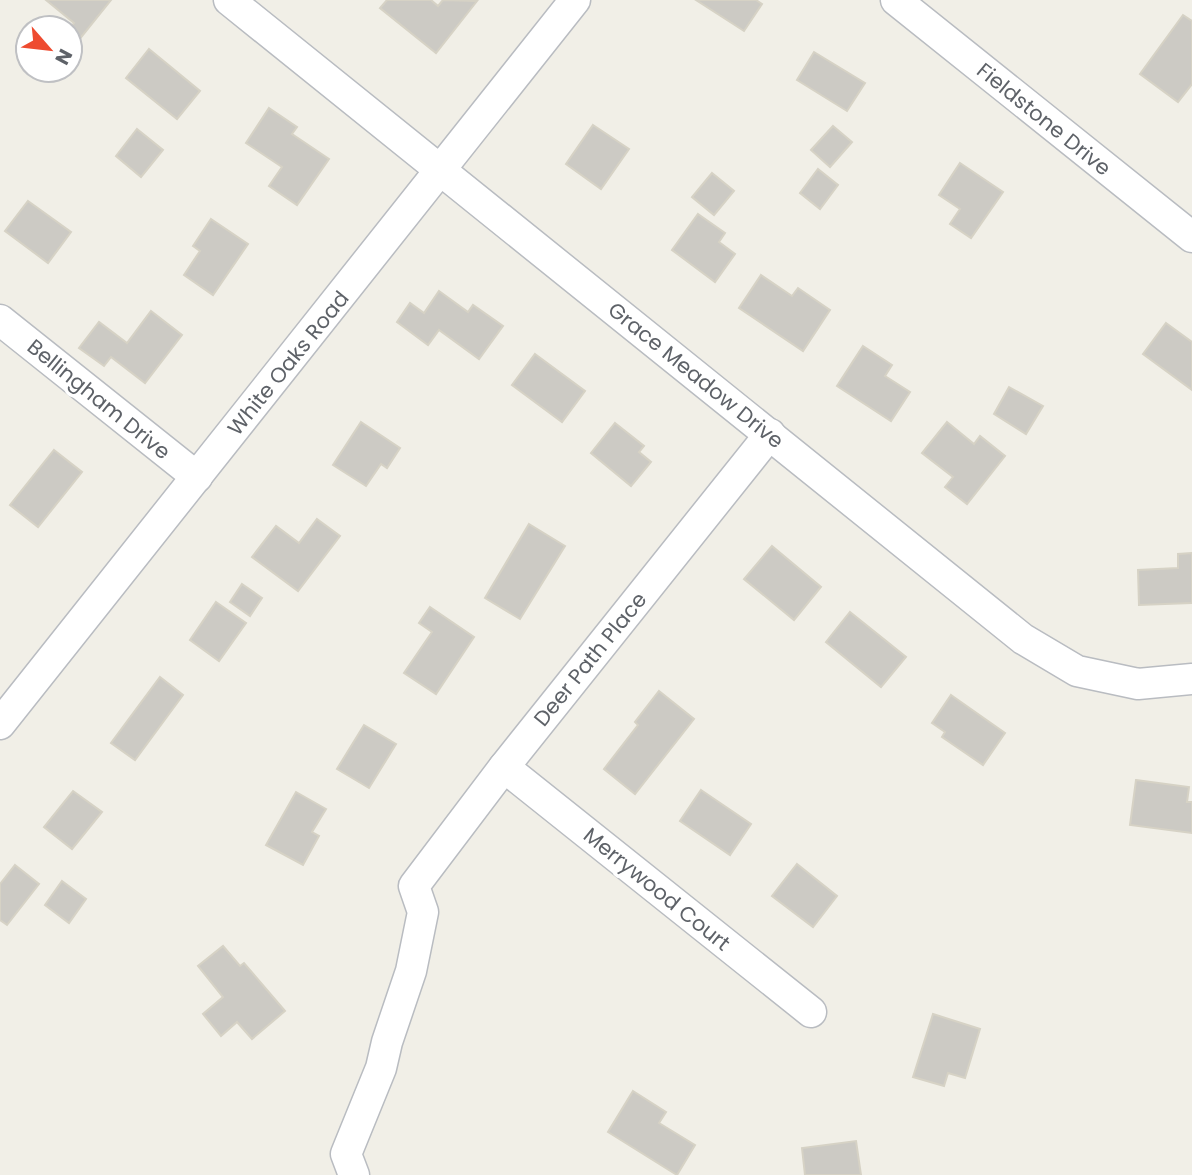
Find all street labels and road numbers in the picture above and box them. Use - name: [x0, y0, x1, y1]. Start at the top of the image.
- street label: Fieldstone Drive: [971, 56, 1117, 182]
- street label: White Oaks Road: [221, 285, 355, 441]
- street label: Grace Meadow Drive: [602, 295, 790, 455]
- street label: Bellingham Drive: [21, 332, 177, 466]
- street label: Deer Path Place: [527, 586, 653, 732]
- street label: Merrywood Court: [578, 821, 736, 957]

